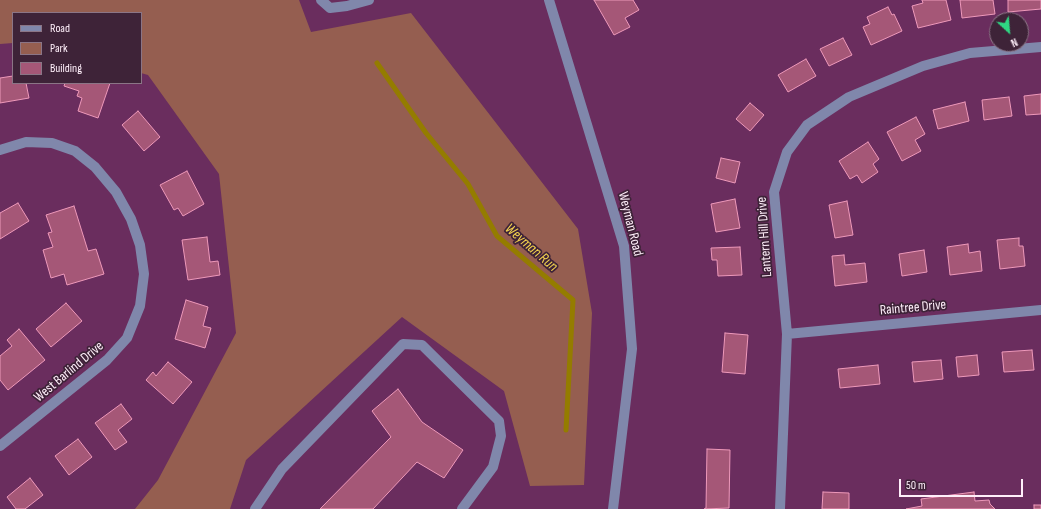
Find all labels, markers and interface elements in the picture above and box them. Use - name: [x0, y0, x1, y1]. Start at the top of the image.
- legend: [12, 12, 142, 84]
- north arrow: [989, 12, 1029, 52]
- text: Road: [50, 21, 70, 36]
- text: N: [1009, 35, 1020, 49]
- text: Park: [50, 41, 68, 56]
- text: Building: [50, 61, 82, 76]
- street label: Weyman Road: [614, 190, 646, 258]
- street label: Lantern Hill Drive: [754, 196, 776, 278]
- water label: Weyman Run: [501, 220, 561, 276]
- street label: Raintree Drive: [879, 297, 947, 319]
- street label: West Barlind Drive: [31, 338, 107, 406]
- scale bar: [901, 471, 1025, 497]
- text: 50 m: [906, 478, 926, 493]

